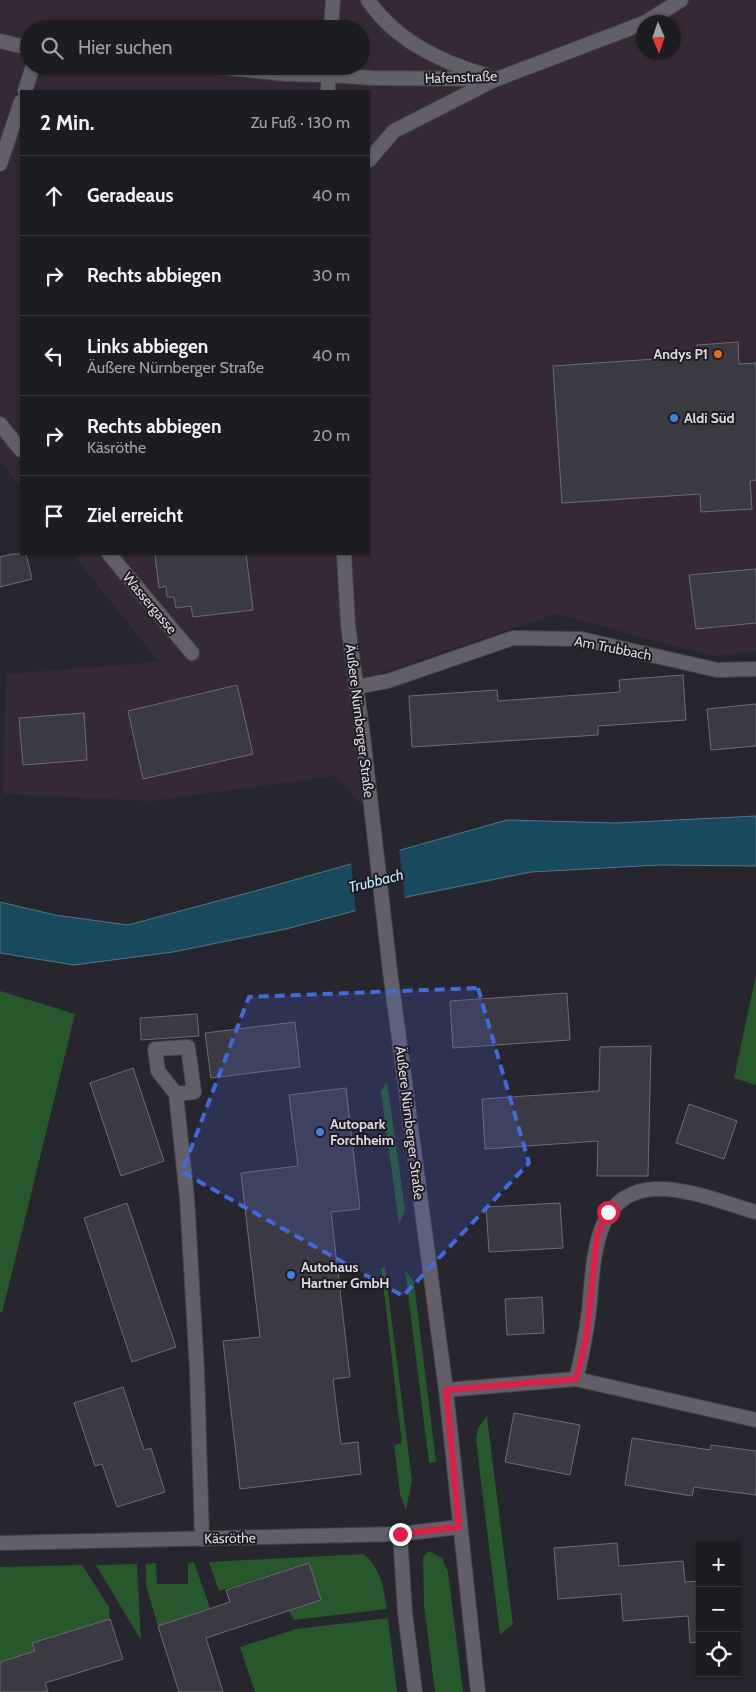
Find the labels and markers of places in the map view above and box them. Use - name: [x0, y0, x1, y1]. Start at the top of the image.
- place label: Andys P1: [653, 345, 708, 363]
- marker: Andys P1: [712, 348, 724, 360]
- place label: Aldi Süd: [684, 409, 735, 427]
- marker: Aldi Süd: [668, 412, 680, 424]
- place label: Autopark Forchheim: [330, 1115, 394, 1149]
- marker: Autopark Forchheim: [314, 1126, 326, 1138]
- place label: Autohaus Hartner GmbH: [301, 1258, 390, 1292]
- marker: Autohaus Hartner GmbH: [285, 1269, 297, 1281]

